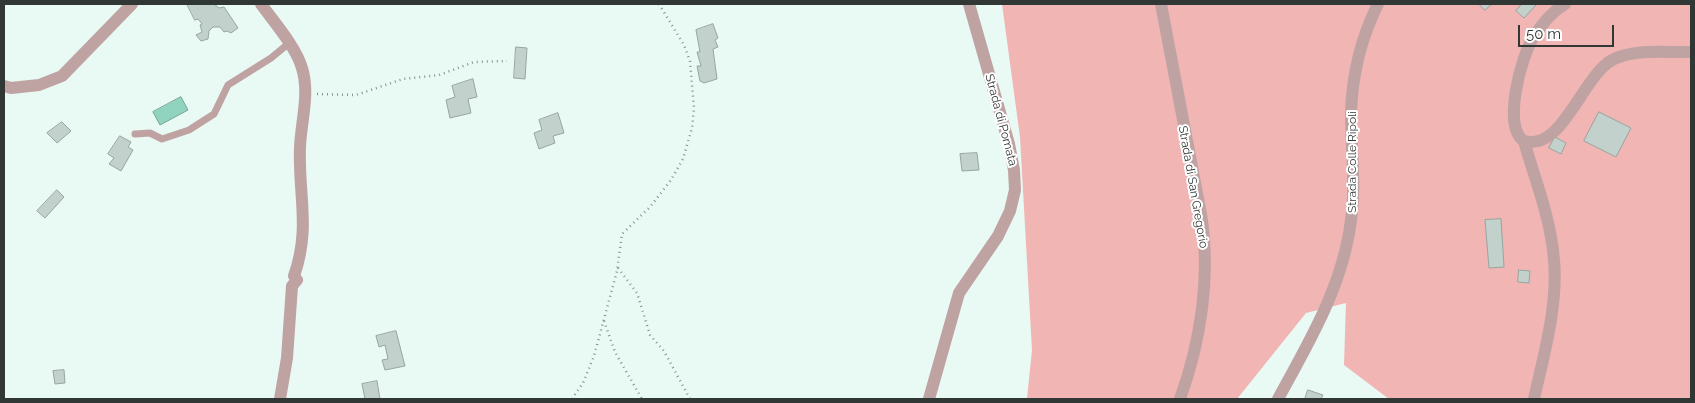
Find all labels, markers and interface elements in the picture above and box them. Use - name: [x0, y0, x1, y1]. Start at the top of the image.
- scale bar: [1520, 15, 1616, 47]
- text: 50 m: [1526, 25, 1561, 43]
- street label: Strada di Pomata: [982, 72, 1020, 168]
- street label: Strada Colle Ripoli: [1345, 111, 1359, 213]
- street label: Strada di San Gregorio: [1175, 125, 1211, 249]

